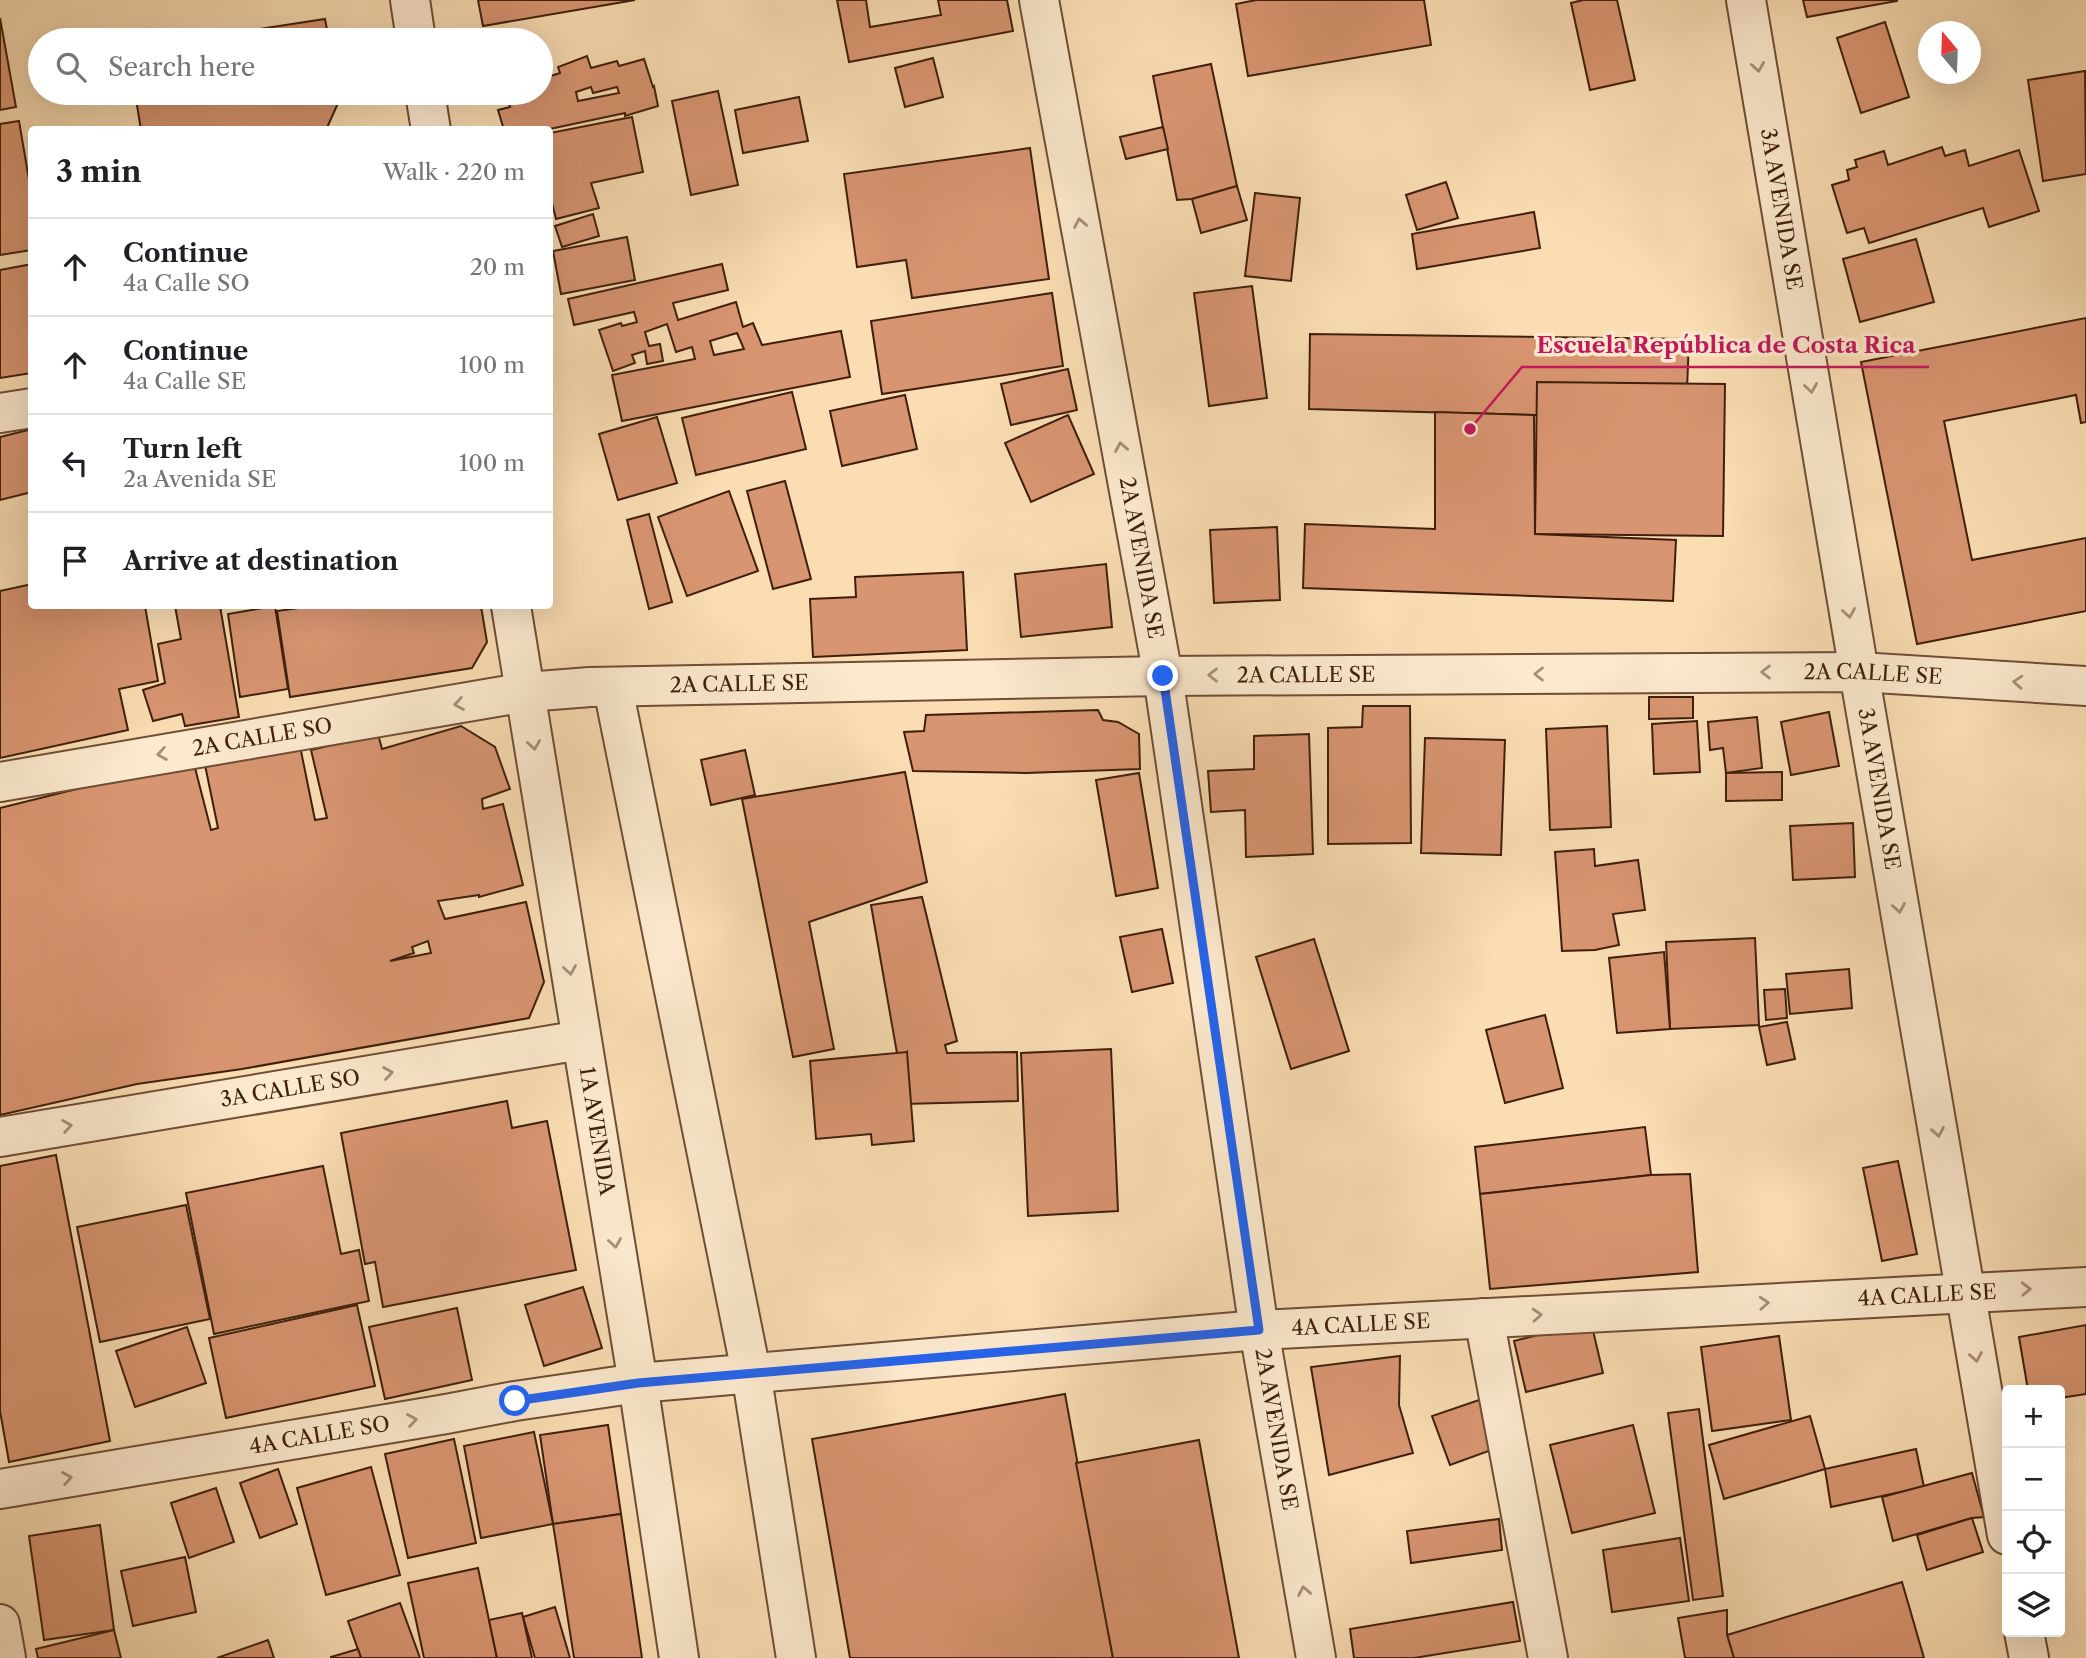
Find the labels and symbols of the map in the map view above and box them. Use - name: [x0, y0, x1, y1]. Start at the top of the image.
- north arrow: [1918, 21, 1981, 84]
- one-way arrow: [1750, 61, 1765, 73]
- street label: 3A AVENIDA SE: [1756, 126, 1808, 292]
- one-way arrow: [1073, 217, 1088, 229]
- callout: Escuela República de Costa Rica: [1522, 323, 1929, 367]
- text: Escuela República de Costa Rica: [1536, 331, 1916, 359]
- one-way arrow: [1803, 382, 1818, 394]
- one-way arrow: [1114, 441, 1129, 453]
- street label: 2A AVENIDA SE: [1115, 475, 1169, 641]
- one-way arrow: [1841, 607, 1856, 619]
- street label: 2A CALLE SE: [1804, 659, 1943, 689]
- route end: [1147, 660, 1178, 691]
- street label: 2A CALLE SE: [1237, 662, 1376, 688]
- one-way arrow: [1760, 664, 1771, 680]
- one-way arrow: [1533, 666, 1543, 682]
- one-way arrow: [1207, 668, 1218, 683]
- street label: 2A CALLE SE: [669, 670, 809, 697]
- one-way arrow: [2012, 674, 2023, 689]
- one-way arrow: [453, 696, 465, 711]
- street label: 3A AVENIDA SE: [1853, 706, 1906, 872]
- street label: 2A CALLE SO: [190, 712, 334, 761]
- one-way arrow: [526, 739, 541, 751]
- one-way arrow: [156, 746, 168, 761]
- one-way arrow: [1891, 902, 1906, 914]
- one-way arrow: [562, 964, 577, 976]
- street label: 3A CALLE SO: [218, 1064, 362, 1112]
- street label: 1A AVENIDA: [574, 1065, 620, 1198]
- one-way arrow: [382, 1066, 394, 1081]
- one-way arrow: [61, 1119, 73, 1134]
- one-way arrow: [1930, 1126, 1945, 1138]
- one-way arrow: [607, 1237, 622, 1249]
- street label: 4A CALLE SE: [1857, 1279, 1997, 1311]
- one-way arrow: [2020, 1282, 2031, 1297]
- one-way arrow: [1759, 1295, 1770, 1310]
- street label: 4A CALLE SE: [1291, 1308, 1431, 1340]
- one-way arrow: [1532, 1308, 1543, 1323]
- street label: 2A AVENIDA SE: [1250, 1346, 1303, 1512]
- one-way arrow: [1968, 1350, 1983, 1362]
- route start: [499, 1385, 530, 1416]
- street label: 4A CALLE SO: [247, 1411, 392, 1459]
- one-way arrow: [407, 1413, 418, 1428]
- one-way arrow: [61, 1471, 73, 1486]
- one-way arrow: [1297, 1585, 1312, 1597]

